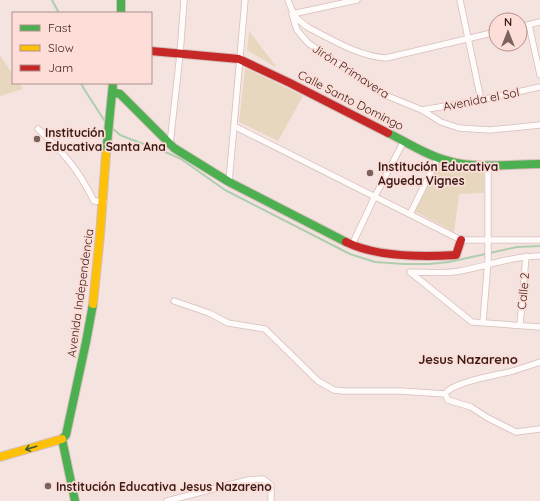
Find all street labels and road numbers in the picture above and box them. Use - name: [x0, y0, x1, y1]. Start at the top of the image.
- street label: Jirón Primavera: [310, 41, 392, 101]
- street label: Calle Santo Domingo: [295, 67, 407, 133]
- street label: Avenida el Sol: [442, 84, 520, 114]
- street label: Avenida Independencia: [64, 228, 96, 358]
- street label: Calle 2: [514, 271, 532, 310]

